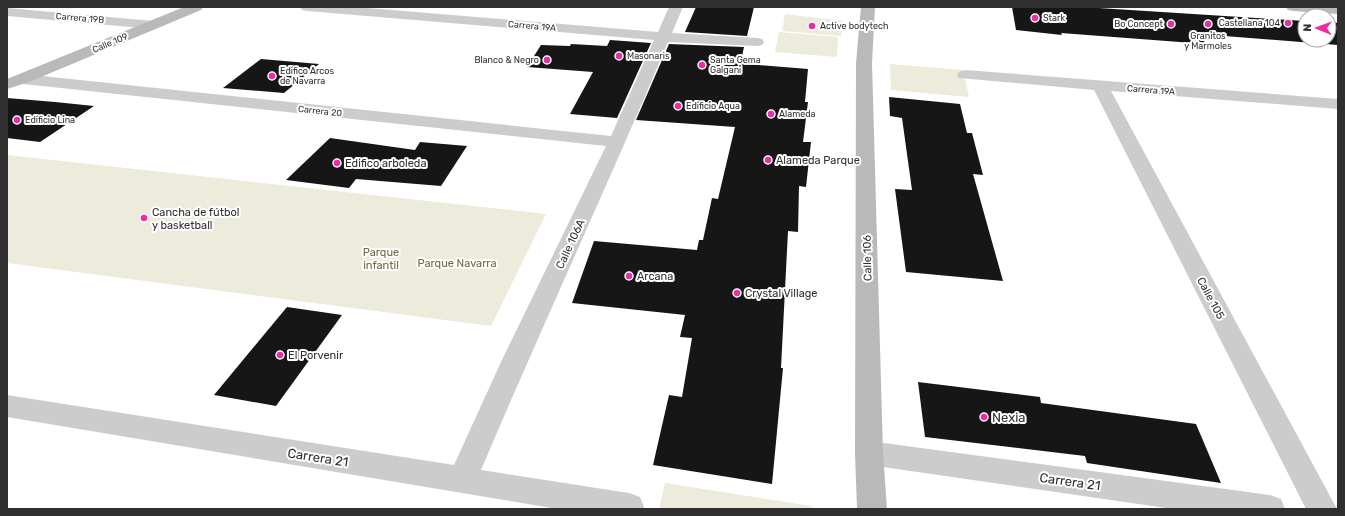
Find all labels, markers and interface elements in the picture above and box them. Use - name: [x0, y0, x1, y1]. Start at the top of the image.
- north arrow: [1297, 8, 1337, 48]
- street label: Carrera 19B: [55, 11, 105, 25]
- marker: Stark: [1030, 13, 1040, 23]
- place label: Stark: [1043, 13, 1066, 23]
- place label: Castellana 104: [1219, 18, 1280, 28]
- marker: Castellana 104: [1283, 18, 1293, 28]
- street label: Carrera 19A: [508, 19, 556, 33]
- place label: Bo Concept: [1114, 19, 1163, 29]
- marker: Bo Concept: [1166, 19, 1176, 29]
- marker: Granitos y Marmoles: [1203, 19, 1213, 29]
- marker: Active bodytech: [807, 21, 817, 31]
- place label: Active bodytech: [820, 21, 889, 31]
- text: N: [1301, 24, 1314, 32]
- street label: Calle 109: [91, 31, 129, 55]
- place label: Granitos y Marmoles: [1184, 31, 1232, 51]
- marker: Masonaris: [614, 51, 624, 61]
- place label: Masonaris: [627, 51, 670, 61]
- place label: Blanco & Negro: [474, 55, 539, 65]
- marker: Blanco & Negro: [542, 55, 552, 65]
- place label: Santa Gema Galgani: [710, 55, 761, 75]
- marker: Santa Gema Galgani: [697, 60, 707, 70]
- place label: Edifico Arcos de Navarra: [280, 66, 334, 86]
- marker: Edifico Arcos de Navarra: [267, 71, 277, 81]
- street label: Carrera 19A: [1127, 83, 1175, 97]
- marker: Edificio Aqua: [673, 101, 683, 111]
- place label: Edificio Aqua: [686, 101, 740, 111]
- street label: Carrera 20: [297, 104, 343, 118]
- marker: Alameda: [766, 109, 776, 119]
- place label: Alameda: [779, 109, 816, 119]
- marker: Edificio Lina: [12, 115, 22, 125]
- place label: Edificio Lina: [25, 115, 75, 125]
- place label: Alameda Parque: [776, 154, 860, 167]
- marker: Alameda Parque: [763, 155, 773, 165]
- place label: Edifico arboleda: [345, 157, 427, 170]
- marker: Edifico arboleda: [332, 158, 342, 168]
- place label: Cancha de fútbol y basketball: [152, 206, 239, 232]
- marker: Cancha de fútbol y basketball: [139, 213, 149, 223]
- street label: Calle 106A: [553, 217, 588, 271]
- street label: Calle 106: [861, 235, 874, 281]
- park label: Parque infantil: [363, 246, 399, 272]
- park label: Parque Navarra: [417, 257, 497, 270]
- place label: Arcana: [637, 270, 673, 283]
- marker: Arcana: [624, 271, 634, 281]
- street label: Calle 105: [1194, 275, 1227, 322]
- place label: Crystal Village: [745, 287, 817, 300]
- marker: Crystal Village: [732, 288, 742, 298]
- place label: El Porvenir: [288, 349, 344, 362]
- marker: El Porvenir: [275, 350, 285, 360]
- place label: Nexia: [992, 410, 1026, 425]
- marker: Nexia: [979, 412, 989, 422]
- street label: Carrera 21: [286, 445, 349, 470]
- street label: Carrera 21: [1039, 470, 1101, 493]

